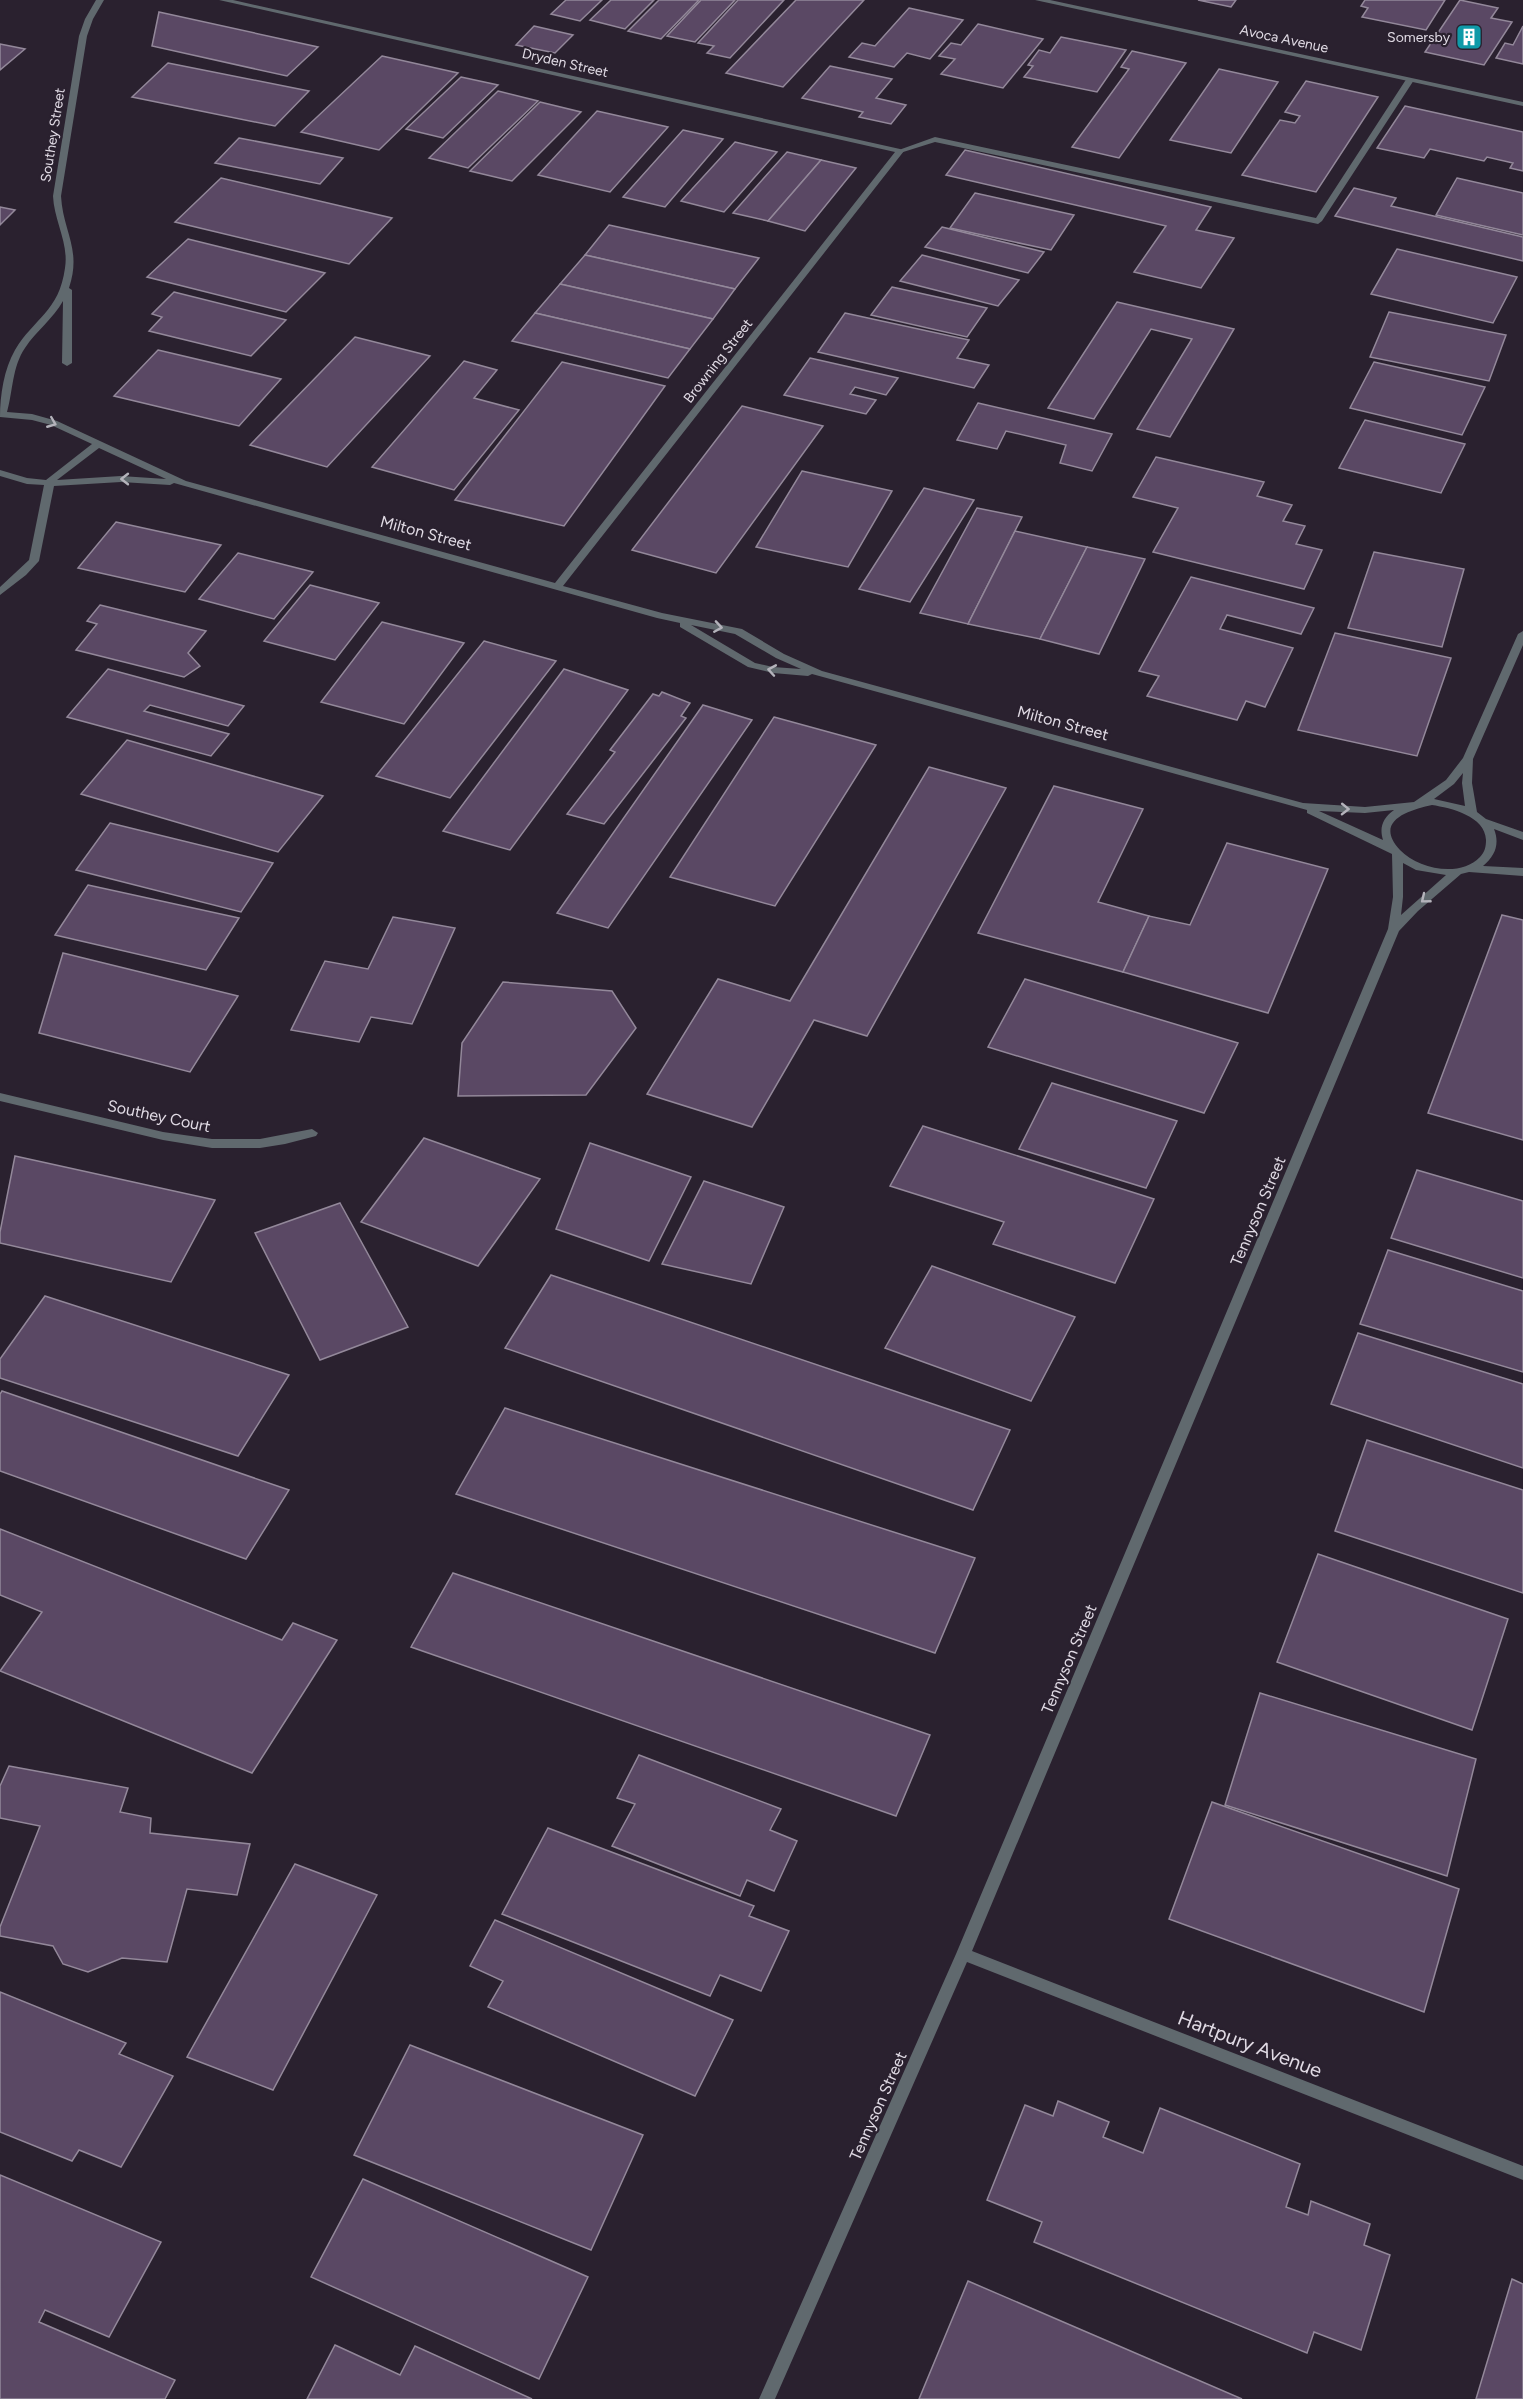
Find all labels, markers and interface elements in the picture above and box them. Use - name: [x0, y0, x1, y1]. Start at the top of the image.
- street label: Avoca Avenue: [1238, 21, 1330, 57]
- building icon: Somersby: [1454, 22, 1484, 52]
- place label: Somersby: [1387, 29, 1451, 46]
- street label: Dryden Street: [520, 45, 610, 81]
- street label: Southey Street: [37, 87, 69, 183]
- street label: Browning Street: [680, 316, 756, 406]
- one-way arrow: [46, 416, 57, 428]
- one-way arrow: [120, 473, 129, 485]
- street label: Milton Street: [378, 512, 474, 554]
- one-way arrow: [713, 620, 723, 632]
- one-way arrow: [767, 664, 777, 677]
- street label: Milton Street: [1015, 702, 1111, 744]
- one-way arrow: [1340, 803, 1349, 816]
- one-way arrow: [1420, 891, 1431, 902]
- street label: Southey Court: [106, 1096, 212, 1136]
- street label: Tennyson Street: [1226, 1153, 1290, 1269]
- street label: Tennyson Street: [1037, 1601, 1101, 1717]
- street label: Hartpury Avenue: [1175, 2005, 1326, 2083]
- street label: Tennyson Street: [845, 2049, 911, 2163]

